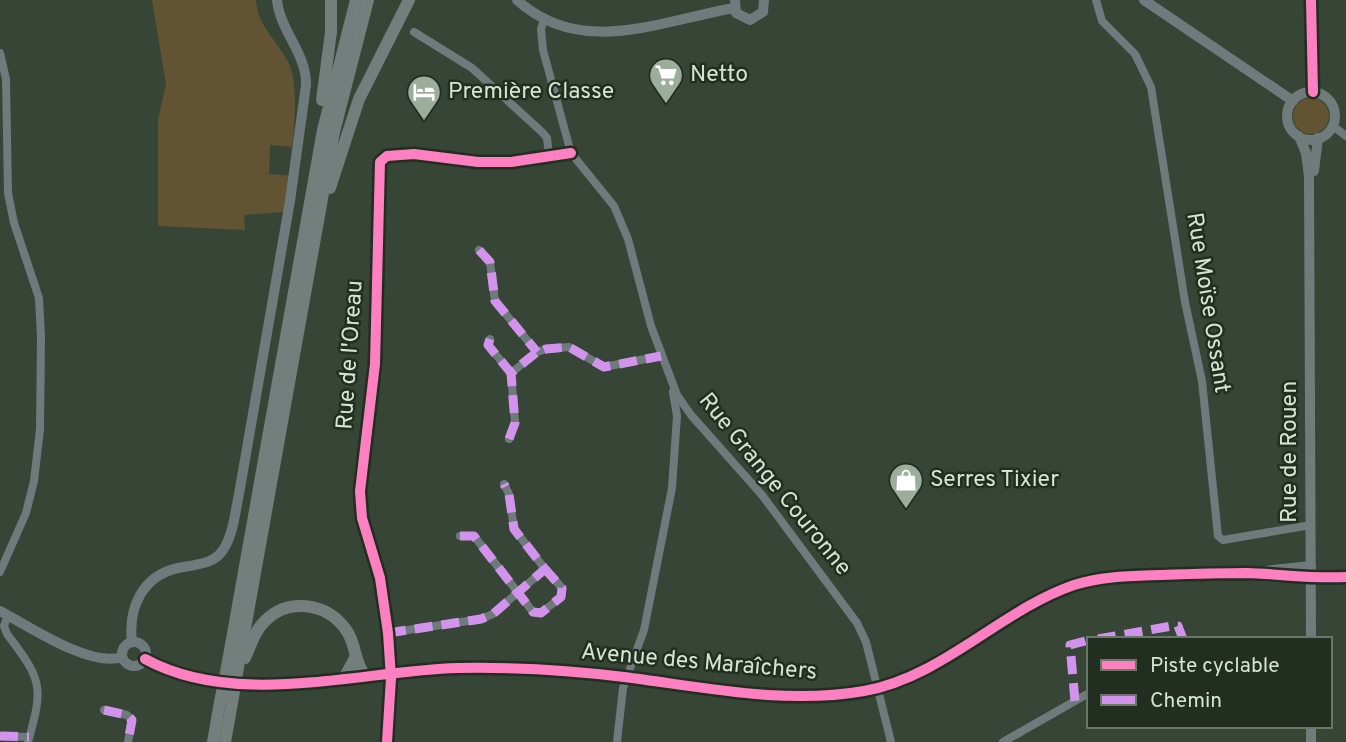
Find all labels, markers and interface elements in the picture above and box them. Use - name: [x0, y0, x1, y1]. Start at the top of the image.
- supermarket icon: Netto: [647, 56, 685, 105]
- place label: Netto: [690, 61, 748, 90]
- hotel icon: Première Classe: [405, 73, 443, 122]
- place label: Première Classe: [448, 78, 614, 107]
- street label: Rue Moïse Ossant: [1178, 211, 1236, 395]
- street label: Rue de l'Oreau: [331, 279, 371, 431]
- street label: Rue de Rouen: [1276, 381, 1305, 523]
- street label: Rue Grange Couronne: [691, 388, 857, 582]
- shop icon: Serres Tixier: [887, 461, 925, 510]
- place label: Serres Tixier: [930, 466, 1059, 495]
- legend: [1087, 637, 1332, 728]
- street label: Avenue des Maraîchers: [580, 638, 818, 688]
- text: Piste cyclable: [1150, 653, 1280, 680]
- text: Chemin: [1150, 688, 1222, 715]

